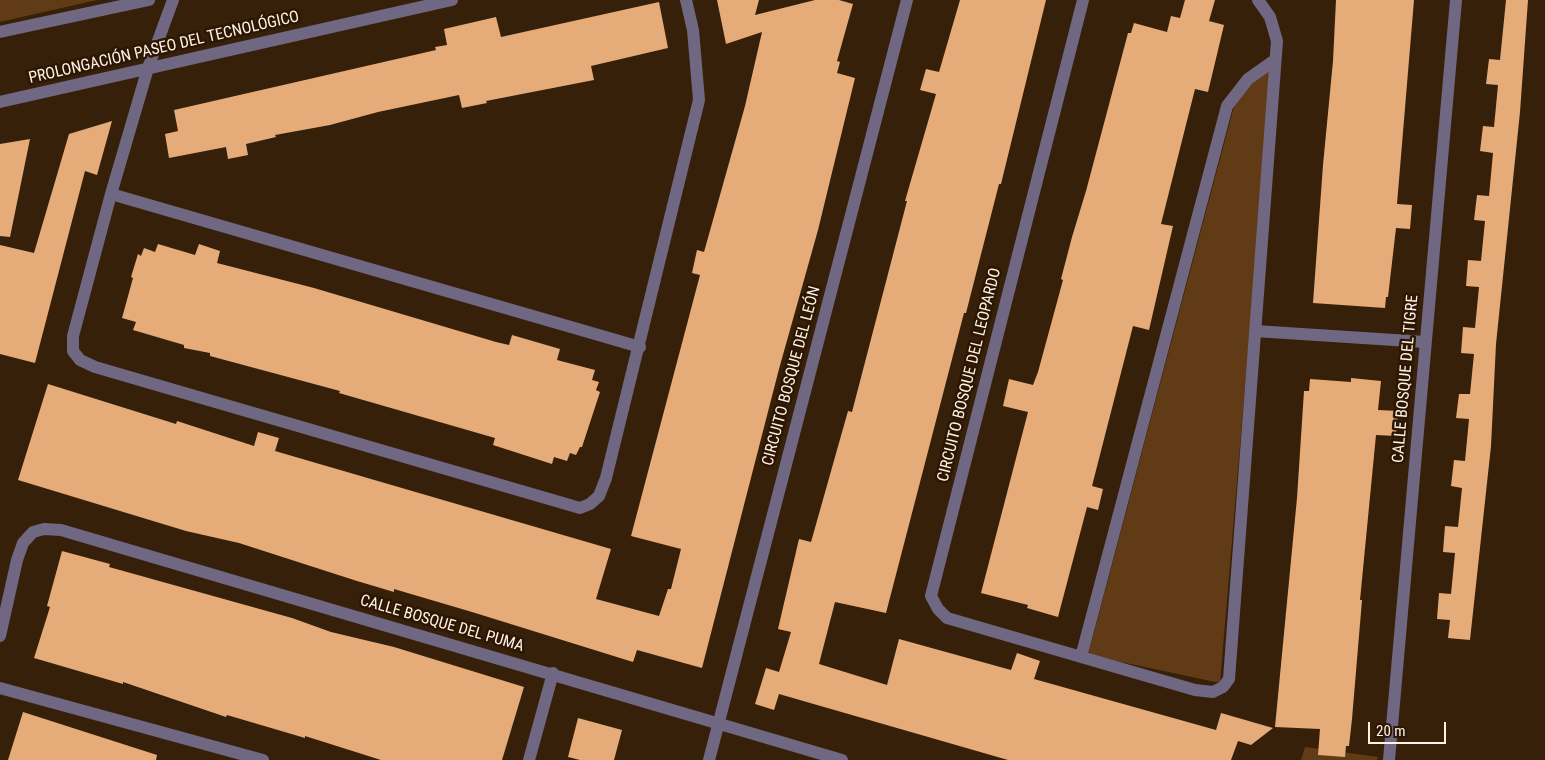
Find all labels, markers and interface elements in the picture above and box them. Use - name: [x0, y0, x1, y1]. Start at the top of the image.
- street label: PROLONGACIÓN PASEO DEL TECNOLÓGICO: [27, 7, 301, 89]
- street label: CIRCUITO BOSQUE DEL LEOPARDO: [934, 266, 1006, 484]
- street label: CIRCUITO BOSQUE DEL LEÓN: [759, 284, 825, 468]
- street label: CALLE BOSQUE DEL TIGRE: [1389, 294, 1423, 464]
- street label: CALLE BOSQUE DEL PUMA: [358, 591, 526, 657]
- scale bar: [1370, 712, 1448, 744]
- text: 20 m: [1376, 722, 1406, 740]

